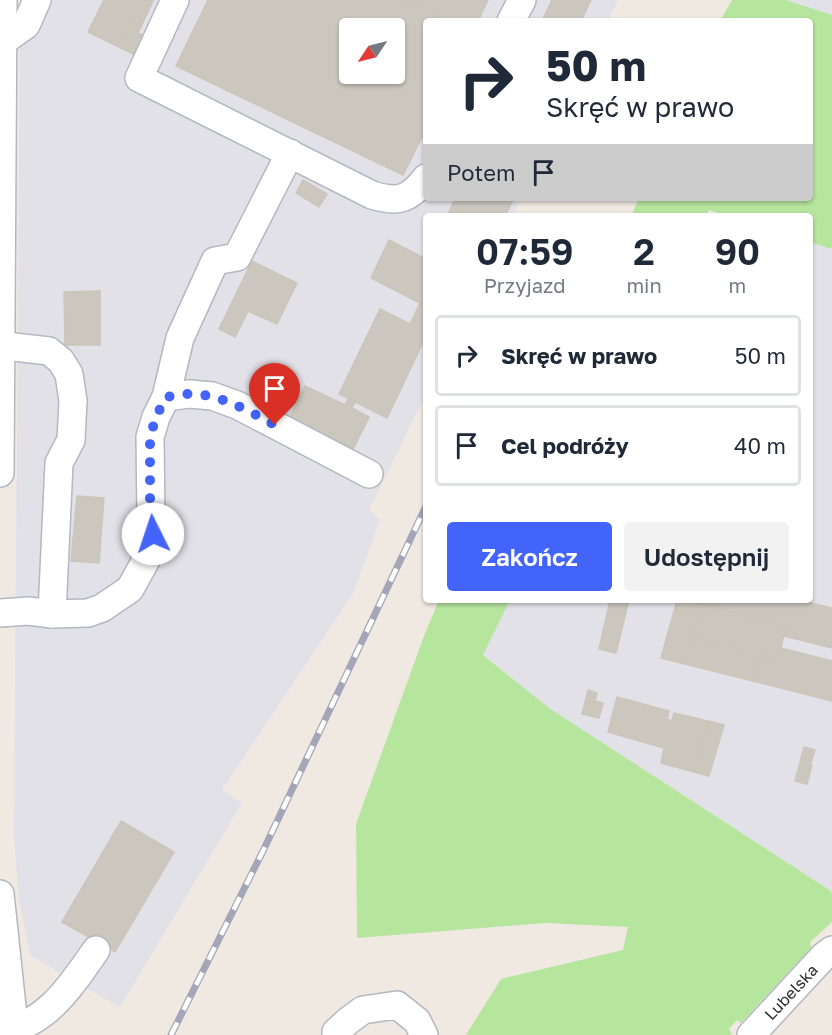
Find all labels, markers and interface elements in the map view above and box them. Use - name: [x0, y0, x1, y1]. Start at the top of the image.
- north arrow: [339, 18, 405, 84]
- map controls: [339, 18, 405, 84]
- text: 50 m: [546, 40, 646, 90]
- icon: right: [447, 42, 525, 120]
- text: Skręć w prawo: [546, 91, 734, 123]
- icon: arrive: [527, 156, 560, 189]
- text: Potem: [447, 159, 515, 186]
- text: 07:59: [476, 230, 574, 273]
- text: 2: [633, 230, 655, 273]
- text: 90: [715, 230, 760, 273]
- text: Przyjazd: [484, 273, 566, 297]
- text: min: [626, 273, 662, 297]
- text: m: [729, 273, 746, 297]
- icon: right: [450, 339, 483, 372]
- text: Skręć w prawo: [501, 342, 657, 369]
- text: 50 m: [735, 342, 786, 369]
- pin: [249, 363, 300, 425]
- icon: arrive: [258, 372, 291, 405]
- icon: arrive: [450, 429, 483, 462]
- text: Cel podróży: [501, 432, 629, 459]
- text: 40 m: [734, 432, 786, 459]
- position arrow: [121, 502, 185, 566]
- button: Zakończ: [447, 522, 612, 591]
- button: Udostępnij: [624, 522, 789, 591]
- street label: Lubelska: [760, 960, 822, 1024]

